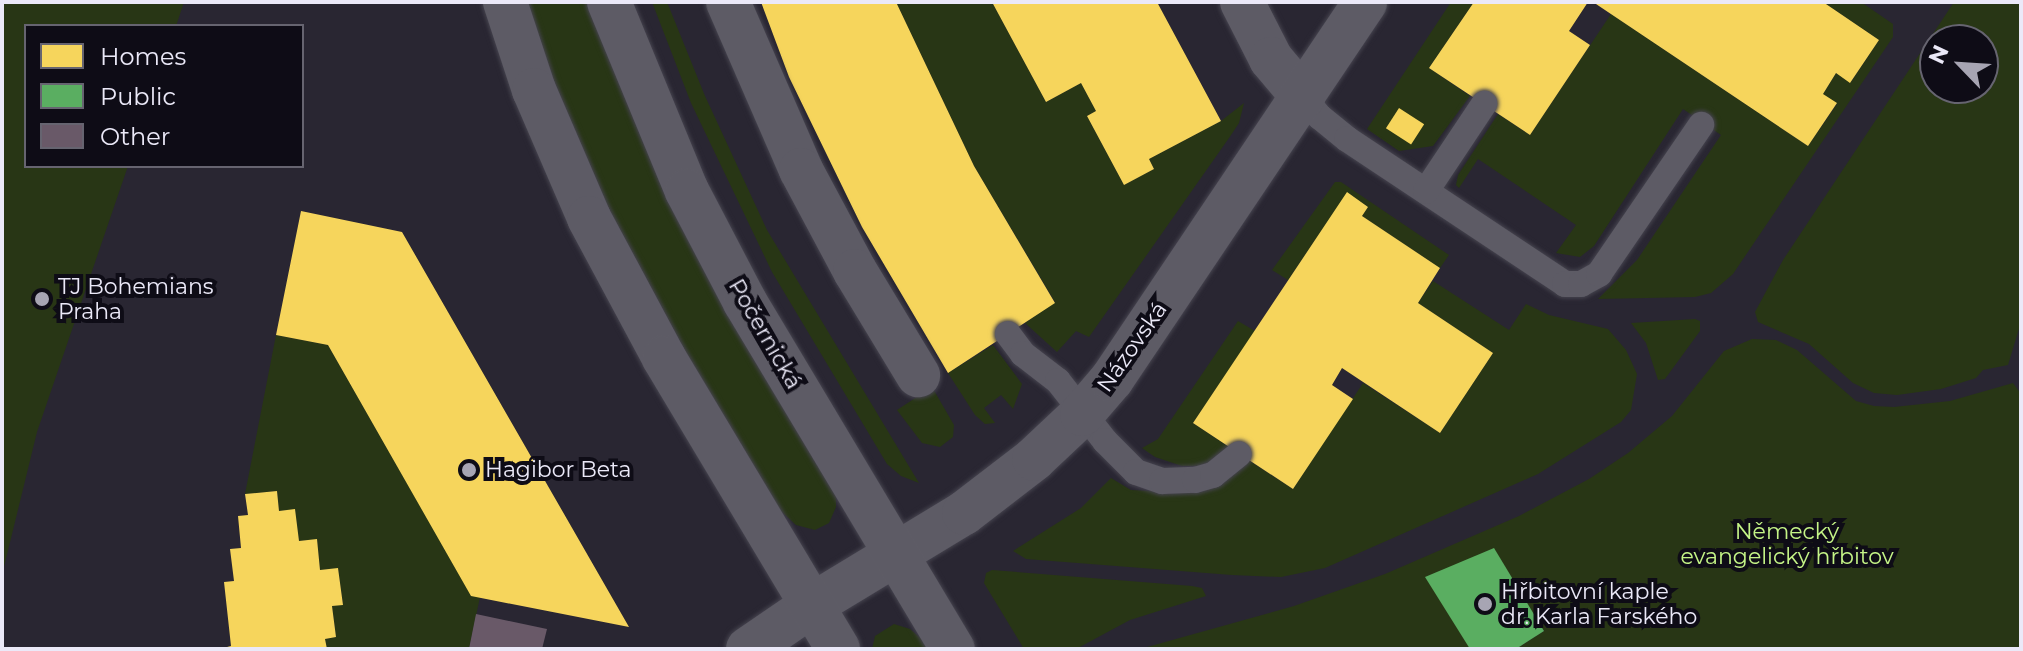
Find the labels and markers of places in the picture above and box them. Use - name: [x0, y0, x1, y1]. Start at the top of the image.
- place label: TJ Bohemians Praha: [58, 273, 214, 324]
- marker: TJ Bohemians Praha: [33, 290, 51, 308]
- place label: Hagibor Beta: [485, 457, 631, 483]
- marker: Hagibor Beta: [460, 461, 478, 479]
- place label: Hřbitovní kaple dr. Karla Farského: [1501, 578, 1697, 630]
- marker: Hřbitovní kaple dr. Karla Farského: [1476, 595, 1494, 613]

